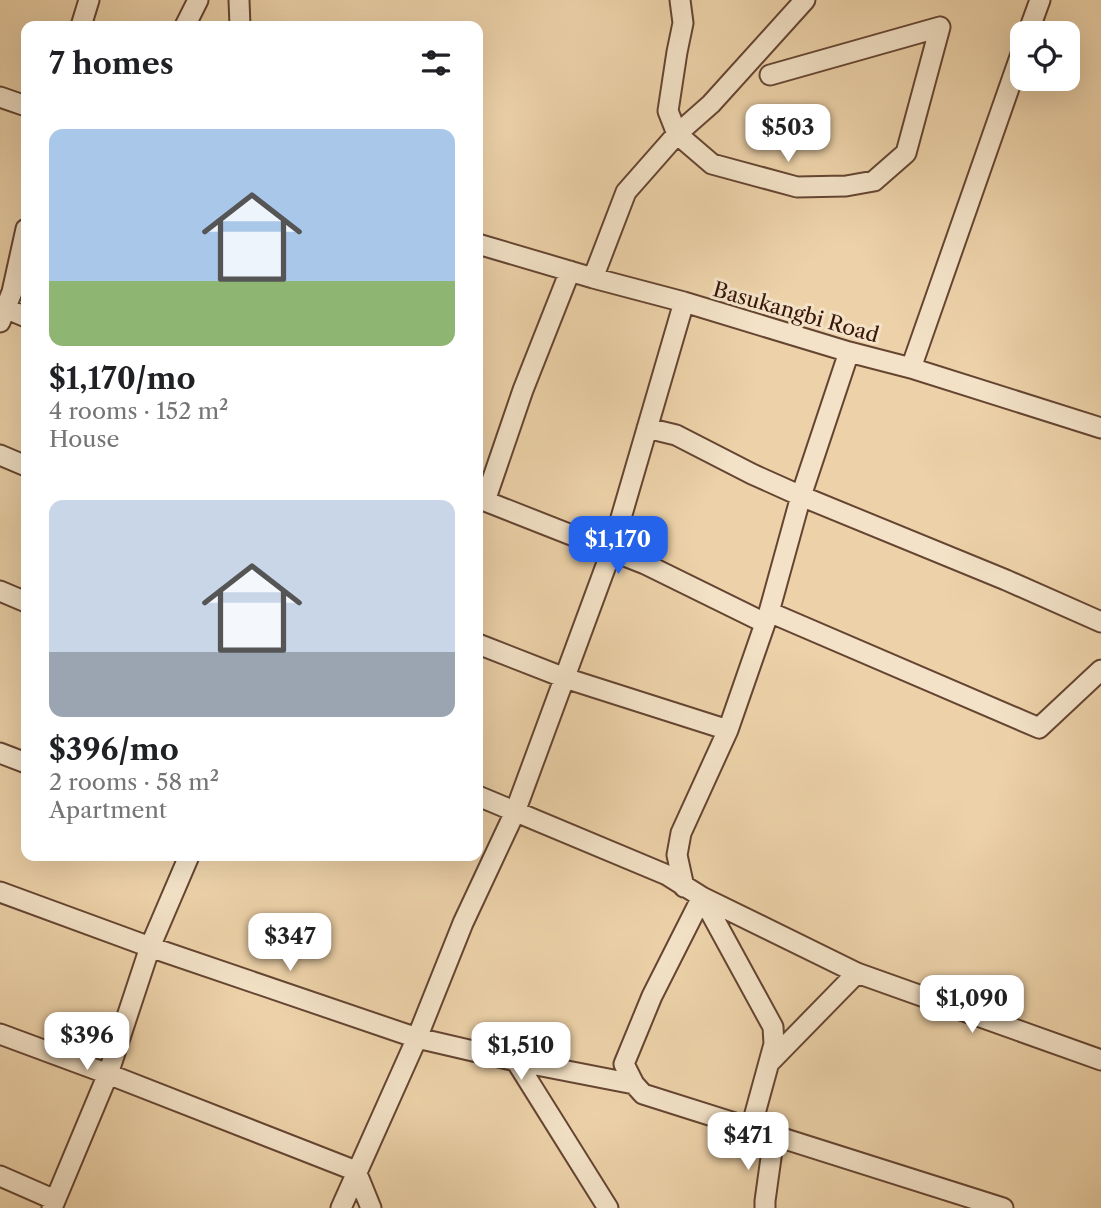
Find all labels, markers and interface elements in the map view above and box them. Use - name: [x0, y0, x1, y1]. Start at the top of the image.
- map controls: [1010, 21, 1080, 91]
- button: locate: [1010, 21, 1080, 91]
- icon: filters: [417, 44, 455, 82]
- text: 7 homes: [49, 45, 174, 82]
- pin: $503: [747, 104, 829, 164]
- text: $503: [761, 113, 815, 141]
- icon: home: [189, 174, 315, 300]
- street label: Basukangbi Road: [710, 276, 882, 348]
- text: $1,170/mo: [49, 360, 195, 397]
- text: 4 rooms · 152 m²: [49, 397, 229, 425]
- text: House: [49, 425, 119, 453]
- pin: $1,170: [561, 516, 675, 576]
- text: $1,170: [585, 525, 651, 553]
- icon: home: [189, 545, 315, 671]
- text: $396/mo: [49, 731, 179, 768]
- text: 2 rooms · 58 m²: [49, 768, 219, 796]
- text: Apartment: [49, 796, 167, 824]
- pin: $347: [249, 914, 331, 973]
- text: $347: [264, 922, 316, 950]
- pin: $1,090: [915, 976, 1029, 1035]
- text: $1,090: [936, 984, 1008, 1012]
- pin: $396: [46, 1012, 128, 1072]
- text: $396: [60, 1021, 114, 1049]
- pin: $1,510: [464, 1023, 578, 1082]
- text: $1,510: [487, 1031, 555, 1059]
- pin: $471: [707, 1112, 789, 1172]
- text: $471: [724, 1121, 772, 1149]

